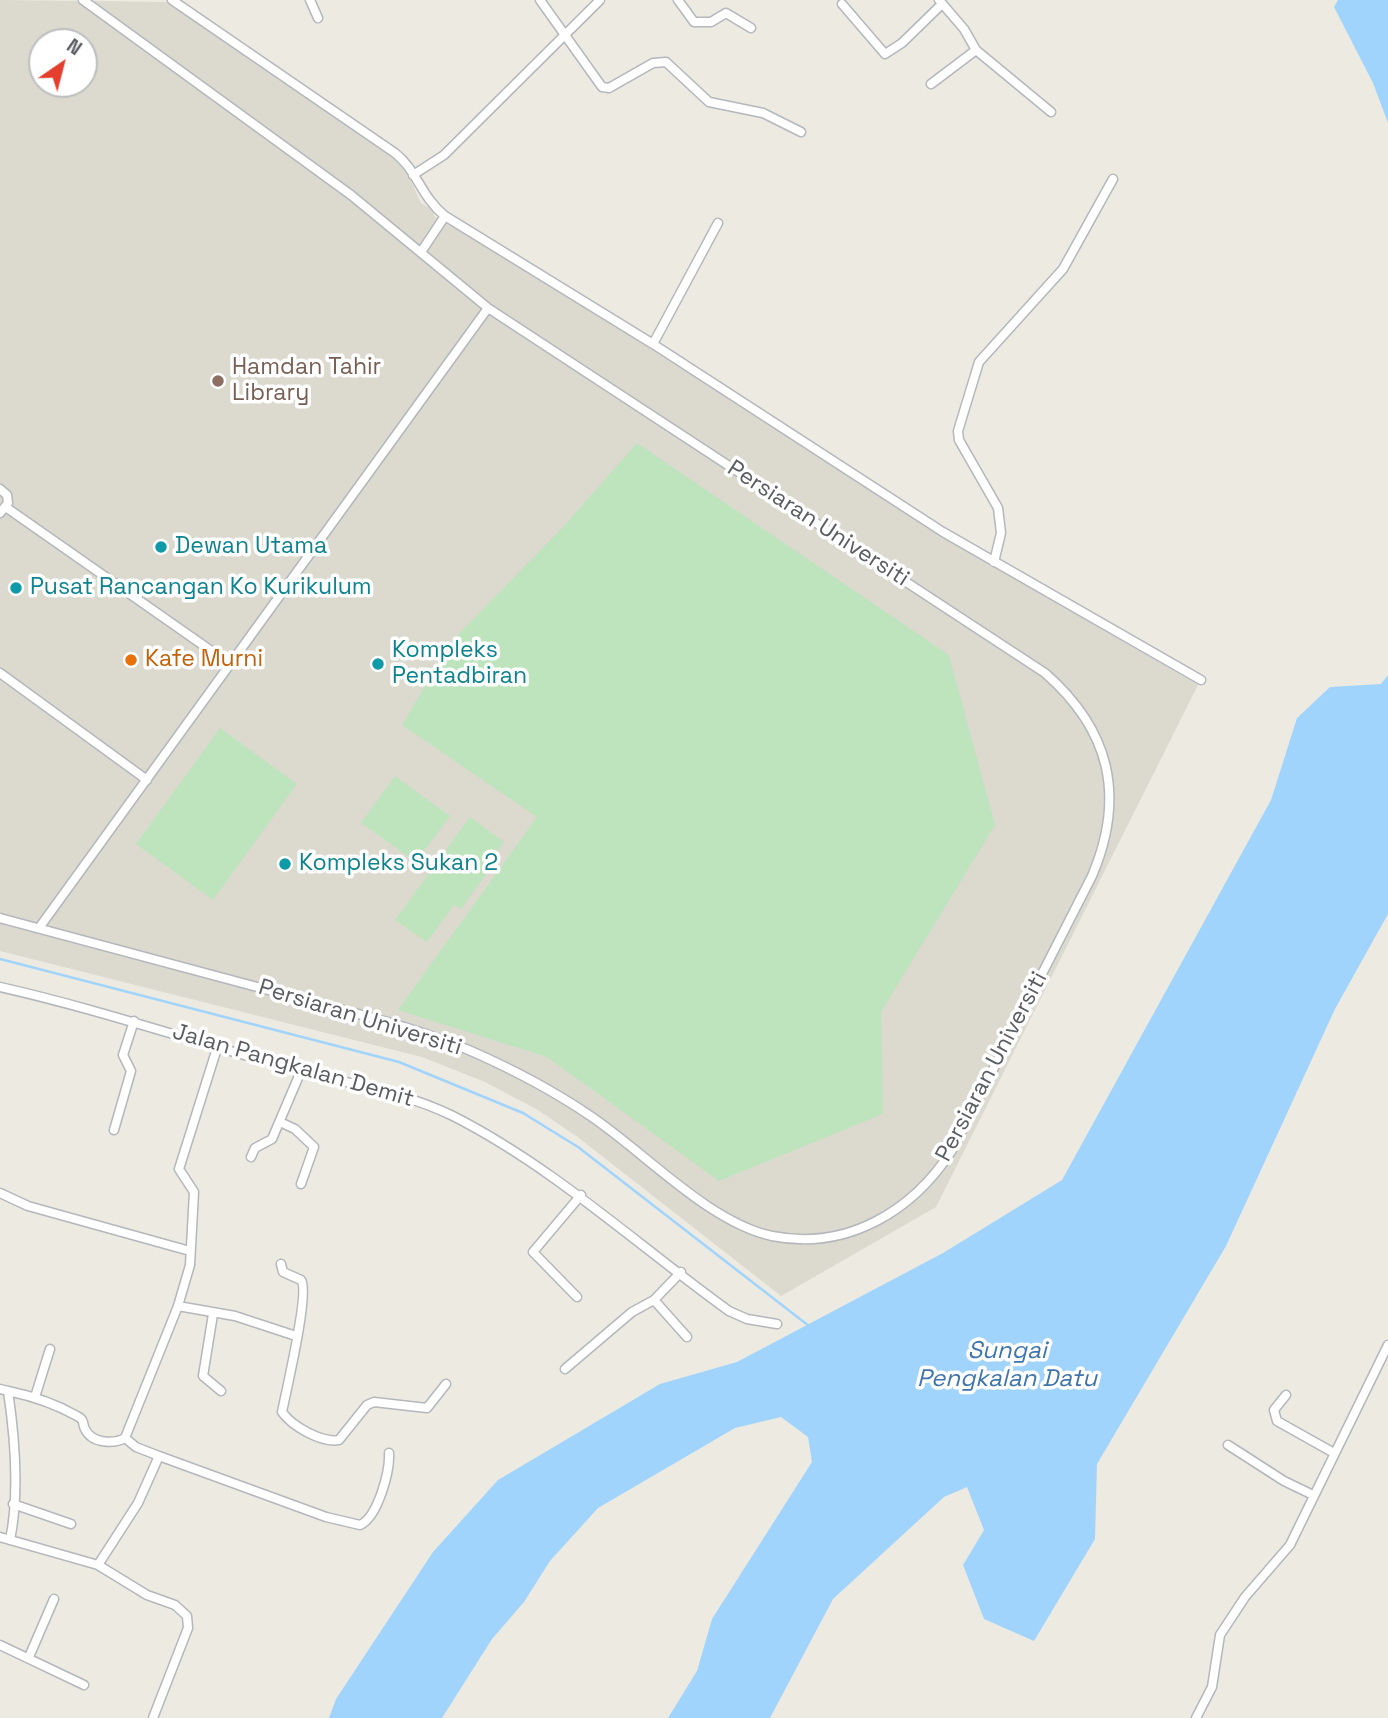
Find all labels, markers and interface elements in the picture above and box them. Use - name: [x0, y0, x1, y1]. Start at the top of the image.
- north arrow: [28, 28, 98, 98]
- text: N: [62, 33, 87, 61]
- place label: Hamdan Tahir Library: [232, 354, 381, 408]
- marker: Hamdan Tahir Library: [210, 373, 226, 389]
- street label: Persiaran Universiti: [722, 455, 914, 593]
- place label: Dewan Utama: [175, 533, 327, 561]
- marker: Dewan Utama: [153, 539, 169, 555]
- place label: Pusat Rancangan Ko Kurikulum: [30, 574, 372, 602]
- marker: Pusat Rancangan Ko Kurikulum: [8, 580, 24, 596]
- place label: Kompleks Pentadbiran: [392, 637, 527, 691]
- place label: Kafe Murni: [145, 646, 263, 674]
- marker: Kafe Murni: [123, 652, 139, 668]
- marker: Kompleks Pentadbiran: [370, 656, 386, 672]
- place label: Kompleks Sukan 2: [299, 850, 498, 878]
- marker: Kompleks Sukan 2: [277, 856, 293, 872]
- street label: Persiaran Universiti: [930, 967, 1054, 1167]
- street label: Persiaran Universiti: [255, 974, 465, 1062]
- street label: Jalan Pangkalan Demit: [169, 1018, 417, 1114]
- water label: Sungai Pengkalan Datu: [917, 1337, 1097, 1393]

